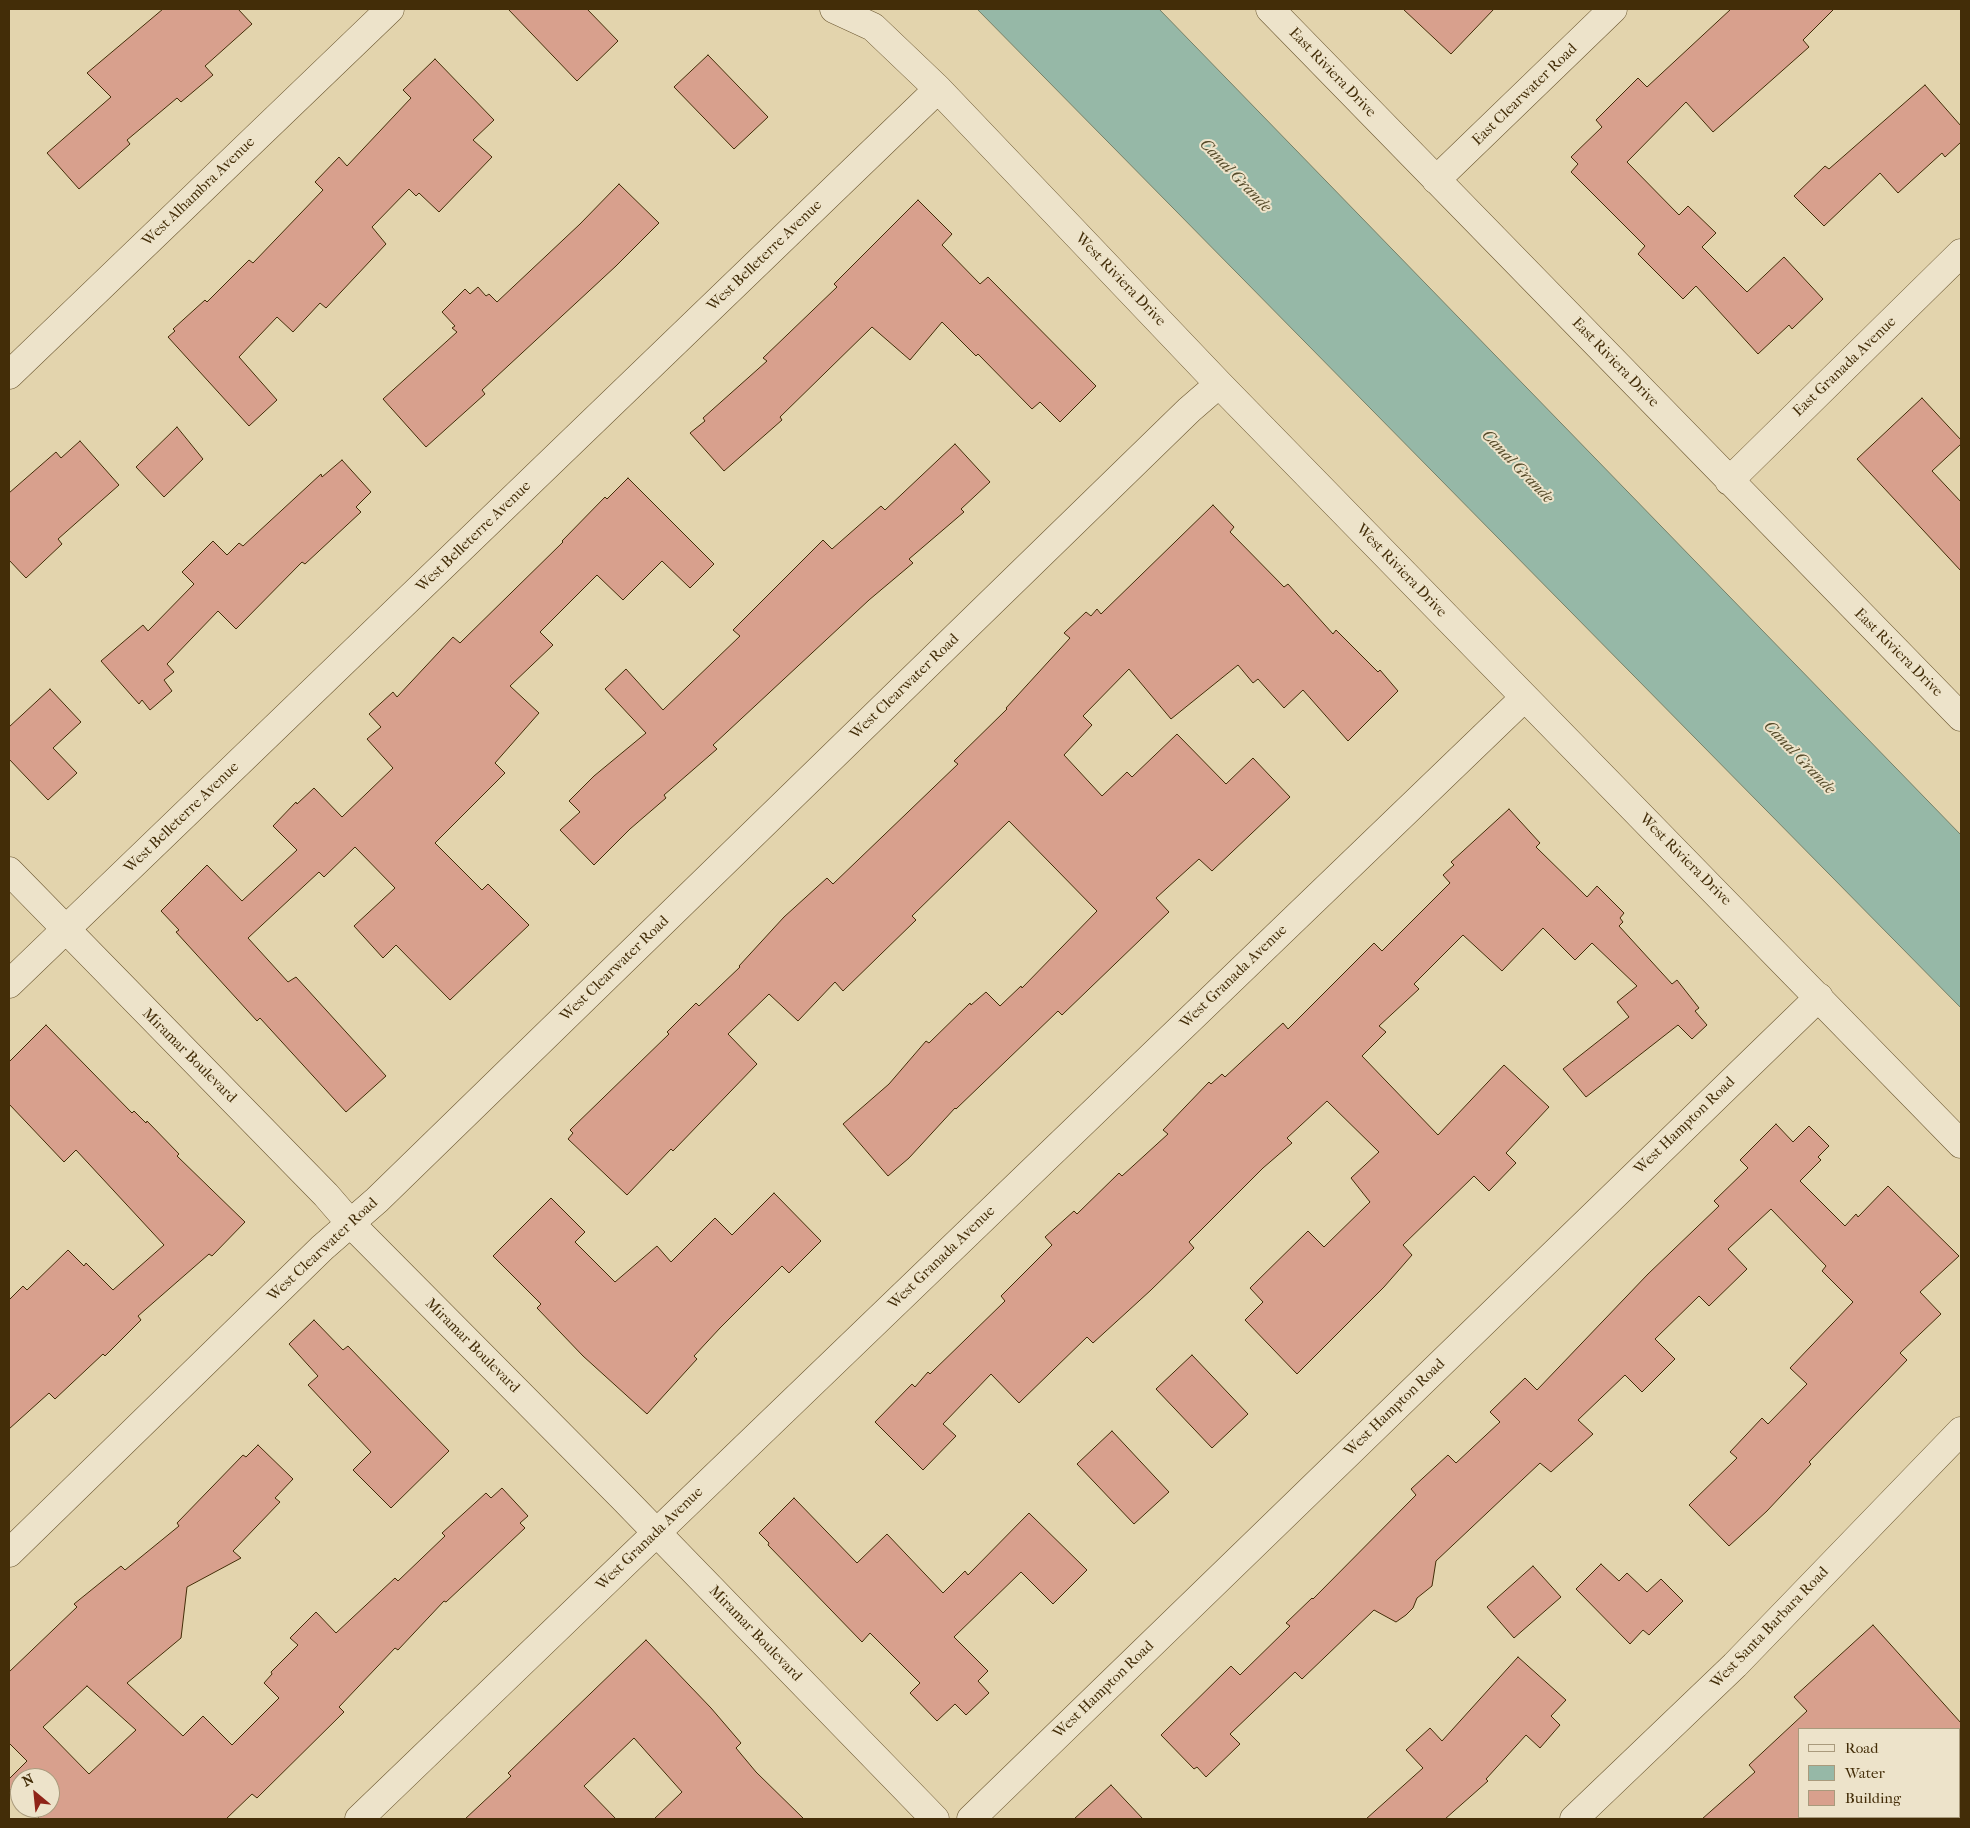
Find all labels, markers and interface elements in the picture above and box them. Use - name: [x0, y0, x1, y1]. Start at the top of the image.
- street label: East Riviera Drive: [1285, 24, 1379, 122]
- street label: East Clearwater Road: [1469, 40, 1581, 150]
- street label: West Alhambra Avenue: [139, 134, 259, 250]
- water label: Canal Grande: [1195, 135, 1275, 217]
- street label: West Belleterre Avenue: [704, 197, 826, 315]
- street label: West Riviera Drive: [1071, 230, 1169, 330]
- street label: East Granada Avenue: [1790, 313, 1900, 421]
- street label: East Riviera Drive: [1568, 314, 1662, 412]
- water label: Canal Grande: [1477, 426, 1557, 508]
- street label: West Belleterre Avenue: [413, 478, 535, 596]
- street label: West Riviera Drive: [1352, 521, 1450, 621]
- street label: East Riviera Drive: [1850, 605, 1946, 701]
- street label: West Clearwater Road: [847, 631, 963, 743]
- water label: Canal Grande: [1759, 717, 1839, 799]
- street label: West Belleterre Avenue: [121, 759, 243, 877]
- street label: West Riviera Drive: [1635, 810, 1735, 910]
- street label: West Clearwater Road: [557, 913, 673, 1025]
- street label: West Granada Avenue: [1177, 921, 1291, 1033]
- street label: Miramar Boulevard: [138, 1005, 240, 1107]
- street label: West Hampton Road: [1631, 1073, 1739, 1179]
- street label: West Clearwater Road: [264, 1194, 382, 1306]
- street label: West Granada Avenue: [885, 1202, 999, 1314]
- street label: Miramar Boulevard: [421, 1295, 523, 1397]
- street label: West Hampton Road: [1341, 1355, 1449, 1461]
- street label: West Granada Avenue: [593, 1483, 707, 1595]
- street label: West Santa Barbara Road: [1707, 1564, 1833, 1692]
- street label: Miramar Boulevard: [705, 1582, 805, 1686]
- street label: West Hampton Road: [1050, 1637, 1158, 1743]
- legend: [1798, 1728, 1960, 1818]
- text: Road: [1845, 1739, 1878, 1757]
- text: Water: [1845, 1764, 1885, 1782]
- north arrow: [10, 1768, 60, 1818]
- text: N: [20, 1770, 37, 1790]
- text: Building: [1845, 1789, 1901, 1807]

